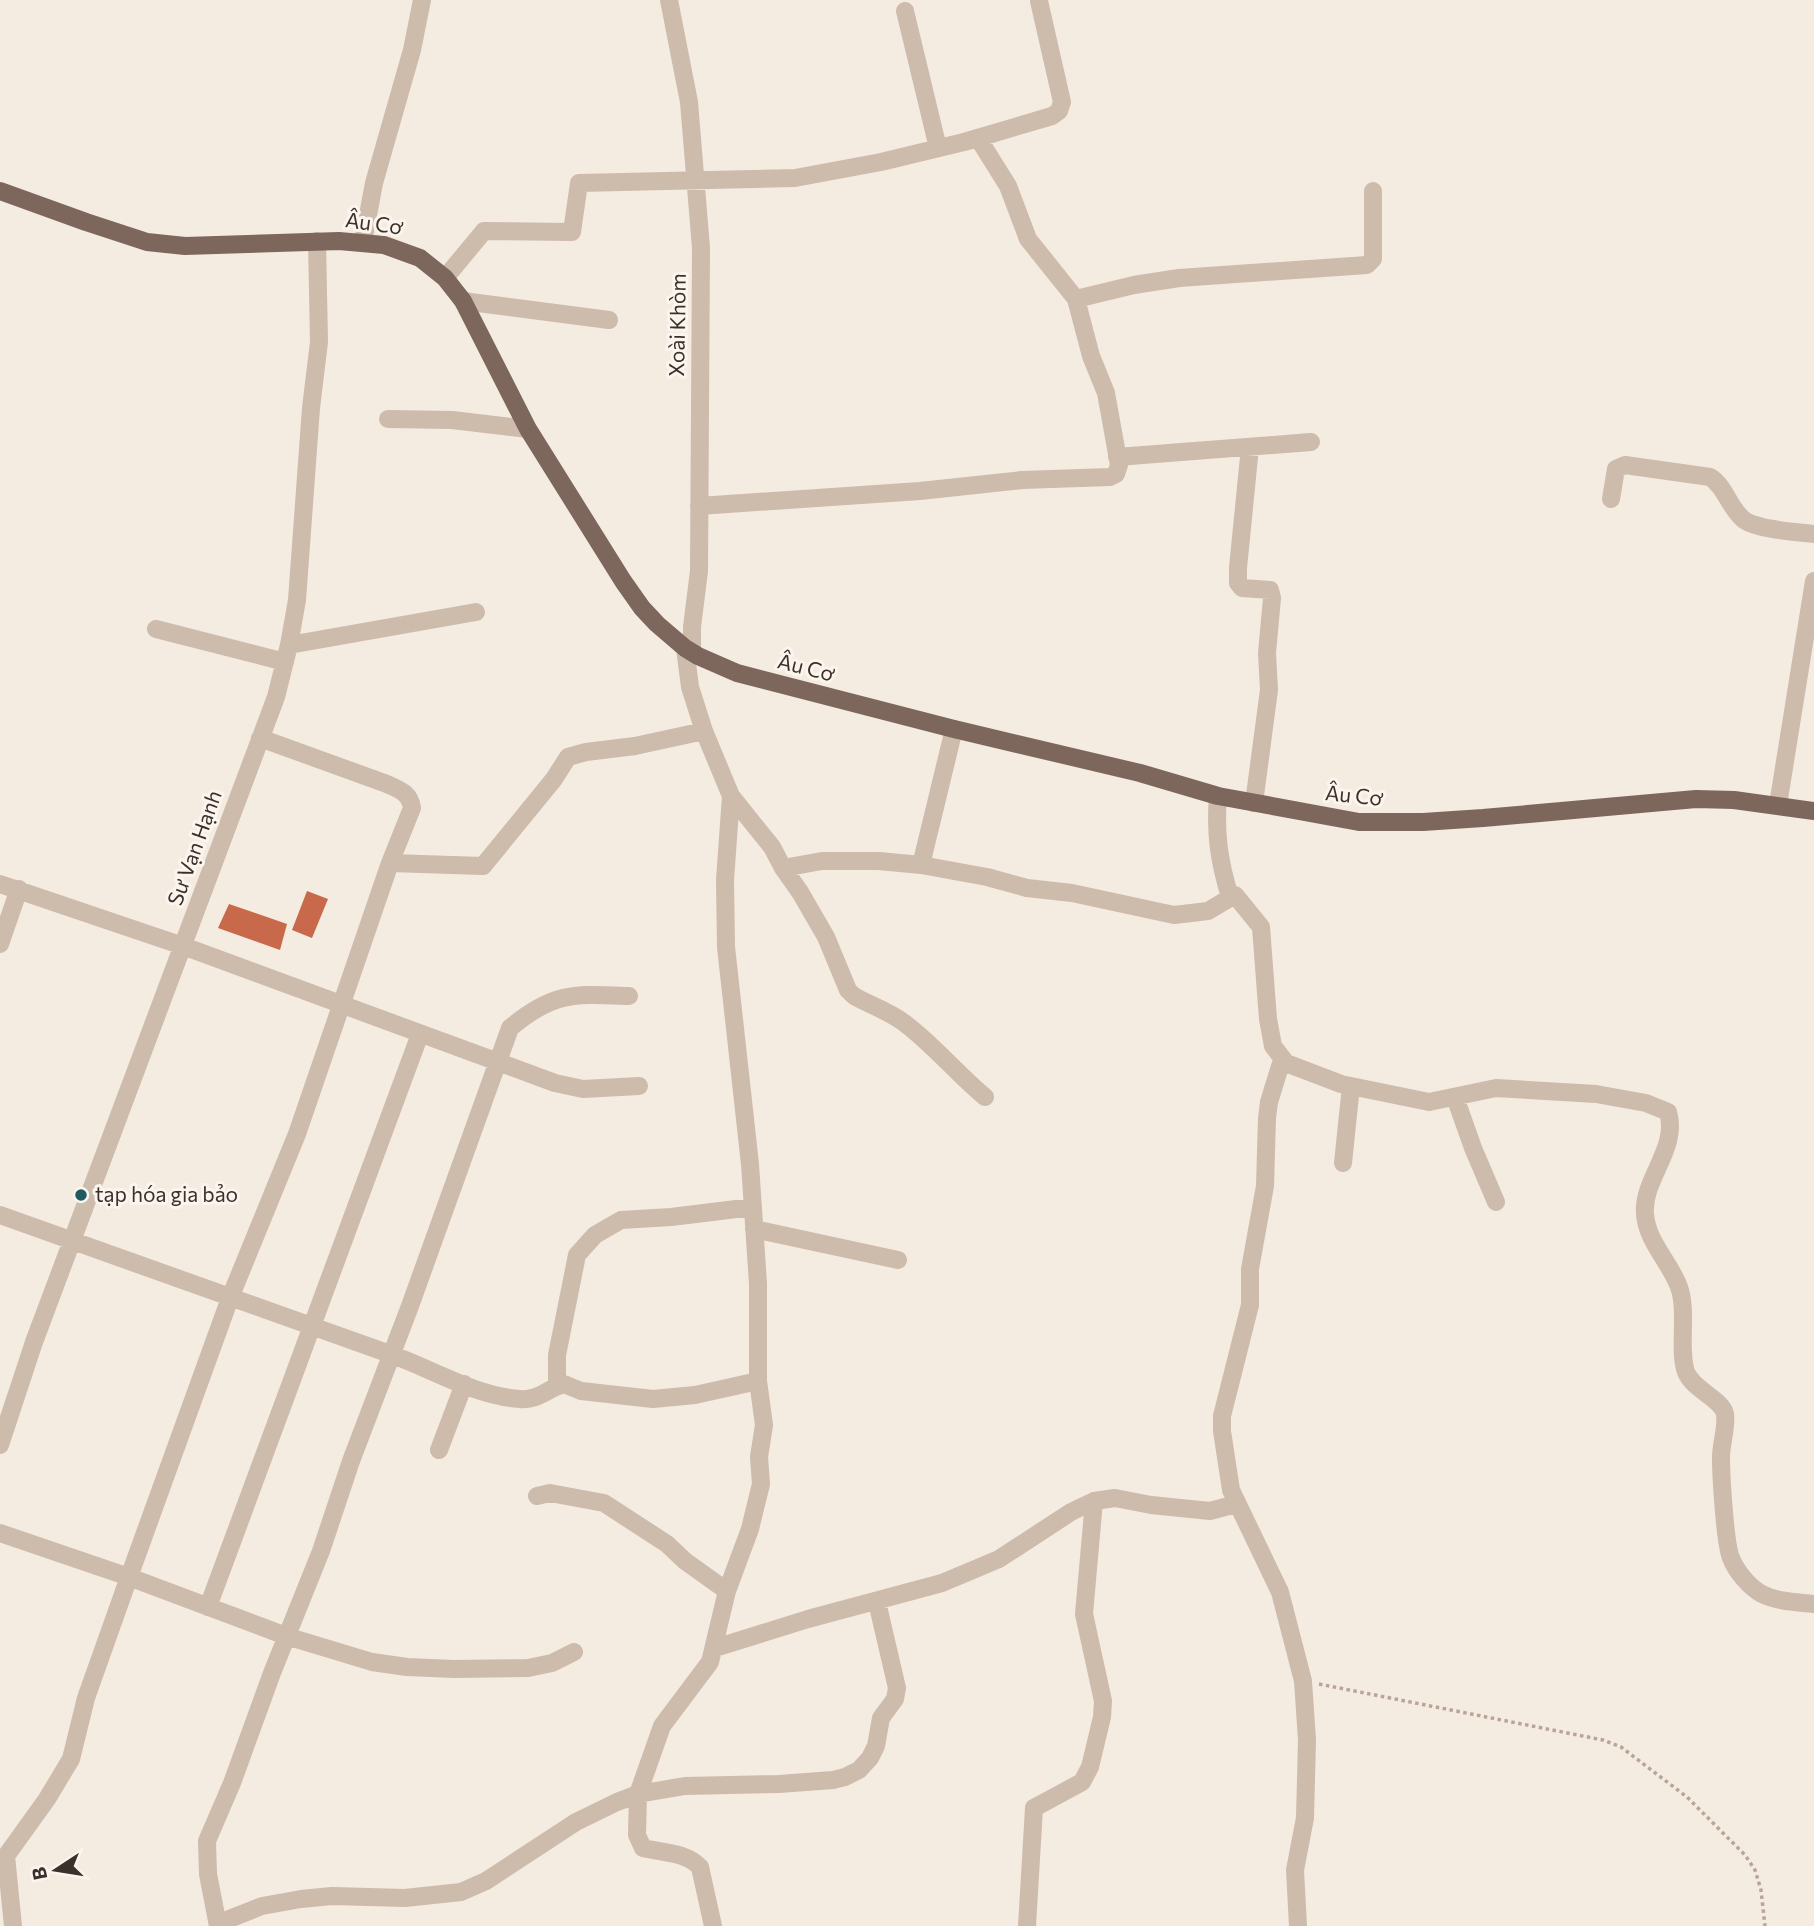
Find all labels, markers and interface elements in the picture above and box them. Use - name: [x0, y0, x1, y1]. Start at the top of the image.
- street label: Âu Cơ: [344, 206, 405, 239]
- street label: Xoài Khòm: [663, 273, 690, 377]
- street label: Âu Cơ: [775, 647, 838, 686]
- street label: Âu Cơ: [1324, 779, 1385, 810]
- street label: Sư Vạn Hạnh: [161, 787, 226, 908]
- place label: tạp hóa gia bảo: [95, 1181, 238, 1206]
- marker: tạp hóa gia bảo: [73, 1187, 89, 1203]
- north arrow: [21, 1835, 91, 1905]
- text: B: [26, 1865, 51, 1882]

